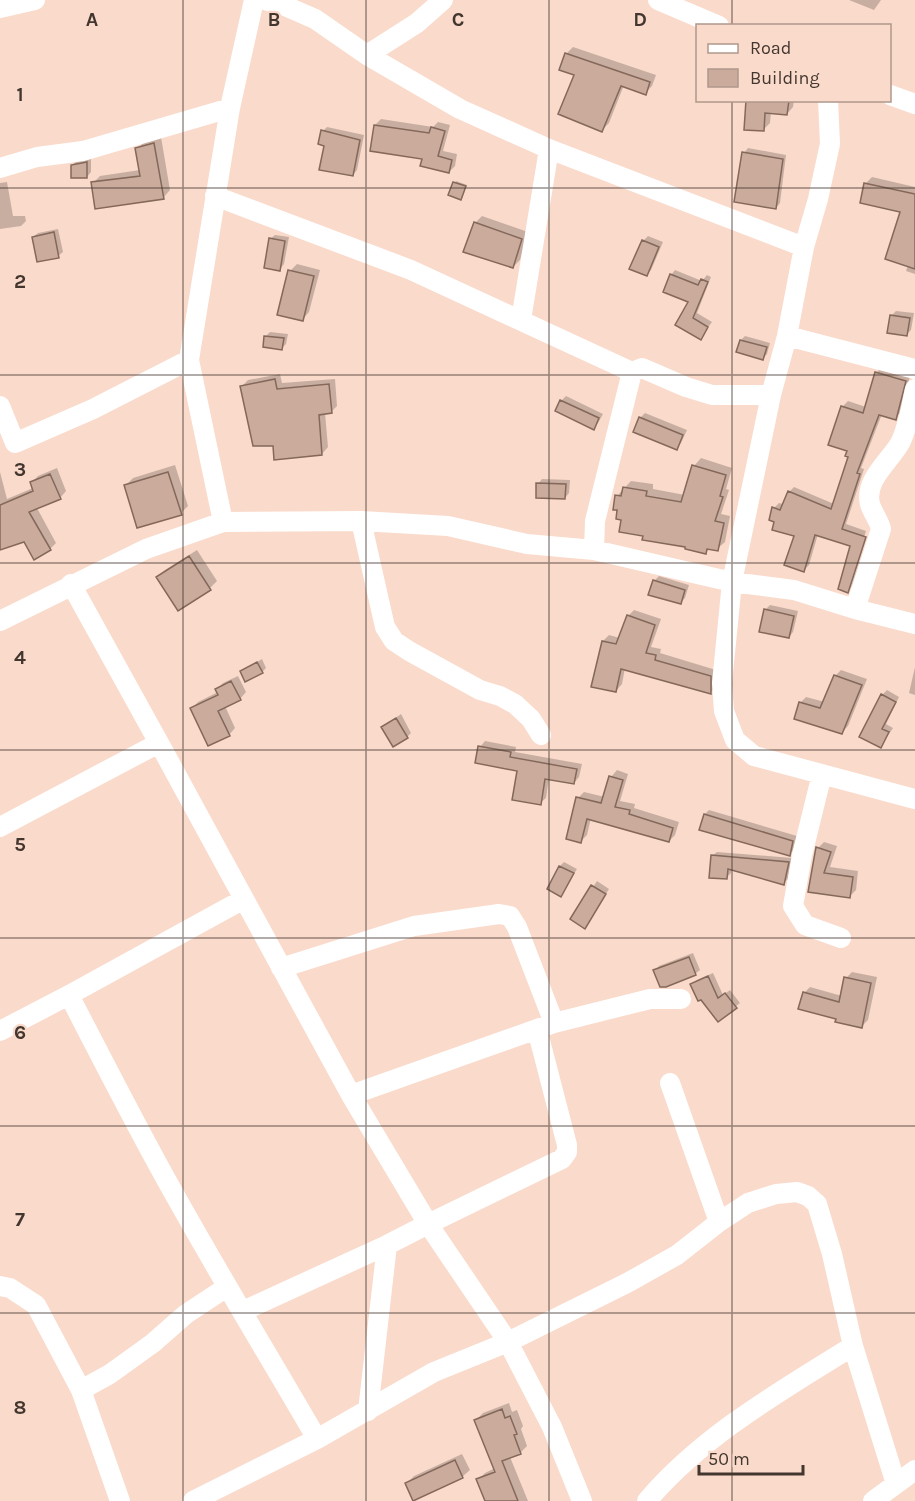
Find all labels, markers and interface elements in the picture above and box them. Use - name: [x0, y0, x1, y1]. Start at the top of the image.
- text: A: [86, 8, 99, 31]
- text: B: [268, 8, 280, 31]
- text: C: [452, 8, 464, 31]
- text: D: [633, 8, 647, 31]
- legend: [696, 24, 891, 102]
- text: Road: [750, 37, 791, 59]
- text: Building: [750, 67, 820, 89]
- text: 1: [16, 83, 24, 106]
- text: 2: [14, 270, 26, 293]
- text: 3: [14, 458, 26, 481]
- text: 4: [14, 646, 26, 669]
- text: 5: [14, 833, 26, 856]
- text: 6: [14, 1021, 26, 1044]
- text: 7: [15, 1208, 25, 1231]
- text: 8: [14, 1396, 26, 1419]
- scale bar: [699, 1438, 802, 1476]
- text: 50 m: [708, 1448, 750, 1470]

